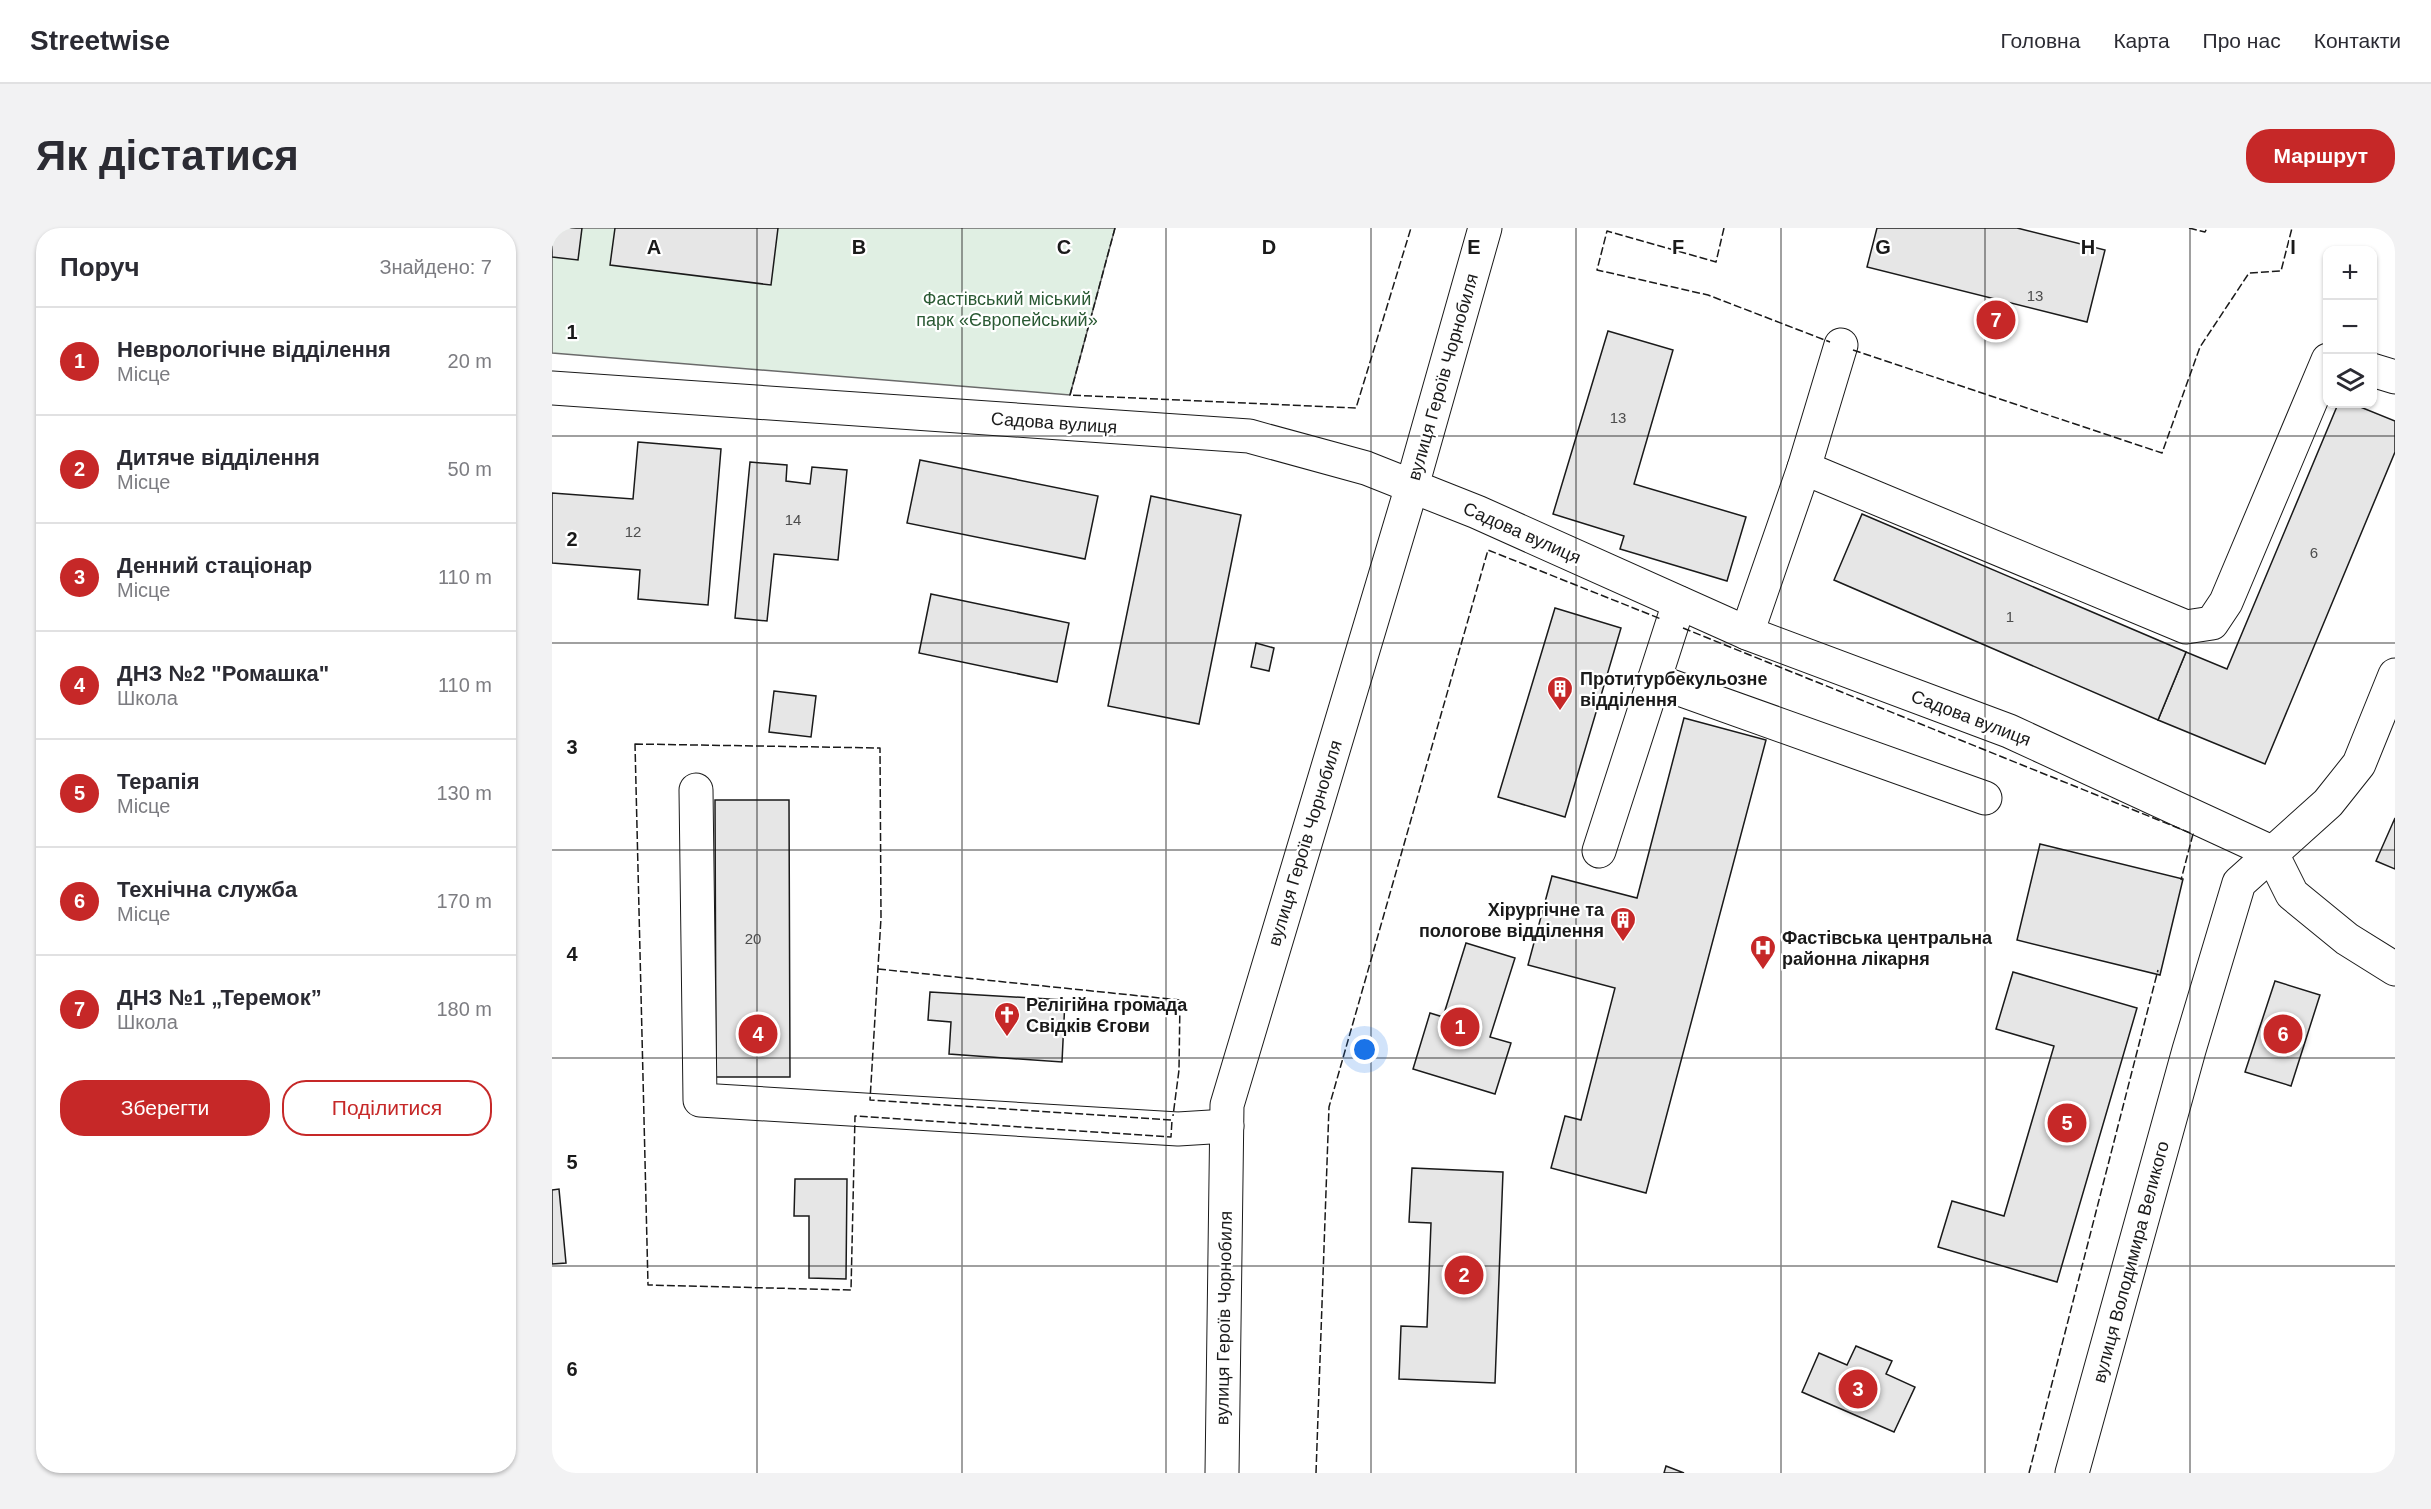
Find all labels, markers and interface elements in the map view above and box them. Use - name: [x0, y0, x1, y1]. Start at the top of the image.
- text: Streetwise: [30, 25, 170, 56]
- text: Головна: [2001, 29, 2080, 52]
- text: Карта: [2113, 29, 2170, 52]
- text: Про нас: [2203, 29, 2281, 52]
- text: Контакти: [2314, 29, 2401, 52]
- button: Маршрут: [2246, 129, 2395, 183]
- text: Як дістатися: [36, 132, 299, 179]
- text: A: [647, 236, 661, 258]
- text: B: [852, 236, 866, 258]
- text: C: [1057, 236, 1071, 258]
- text: D: [1262, 236, 1276, 258]
- text: E: [1467, 236, 1481, 258]
- text: F: [1672, 236, 1684, 258]
- text: G: [1875, 236, 1891, 258]
- text: H: [2081, 236, 2095, 258]
- text: I: [2290, 236, 2296, 258]
- map controls: [2323, 246, 2377, 408]
- button: +: [2323, 246, 2377, 300]
- text: Поруч: [60, 252, 140, 282]
- text: Знайдено: 7: [379, 256, 492, 278]
- street label: вулиця Героїв Чорнобиля: [1404, 271, 1482, 483]
- house number: 13: [2027, 287, 2043, 304]
- park label: Фастівський міський парк «Європейський»: [916, 289, 1098, 330]
- pin: 7: [1976, 298, 2016, 343]
- button: −: [2323, 300, 2377, 354]
- text: 1: [566, 321, 578, 343]
- text: Неврологічне відділення: [117, 337, 391, 362]
- text: 1: [74, 350, 85, 372]
- text: 20 m: [448, 350, 492, 372]
- button: layers: [2323, 354, 2377, 408]
- text: Місце: [117, 363, 170, 385]
- street label: Садова вулиця: [990, 409, 1118, 437]
- house number: 13: [1610, 409, 1626, 426]
- text: Дитяче відділення: [117, 445, 320, 470]
- text: 2: [74, 458, 85, 480]
- text: 50 m: [448, 458, 492, 480]
- text: Місце: [117, 471, 170, 493]
- street label: Садова вулиця: [1460, 498, 1584, 568]
- house number: 14: [785, 511, 801, 528]
- house number: 12: [625, 523, 641, 540]
- text: 2: [566, 528, 578, 550]
- house number: 6: [2310, 544, 2318, 561]
- text: Денний стаціонар: [117, 553, 312, 578]
- text: 3: [74, 566, 85, 588]
- text: 110 m: [438, 566, 492, 588]
- text: Місце: [117, 579, 170, 601]
- house number: 1: [2006, 608, 2014, 625]
- text: ДНЗ №2 "Ромашка": [117, 661, 329, 686]
- place label: Протитурбекульозне відділення: [1580, 669, 1767, 710]
- text: 4: [74, 674, 85, 696]
- text: 110 m: [438, 674, 492, 696]
- building icon: Протитурбекульозне відділення: [1545, 674, 1575, 712]
- street label: Садова вулиця: [1908, 686, 2034, 750]
- text: Школа: [117, 687, 178, 709]
- text: 3: [566, 736, 578, 758]
- street label: вулиця Героїв Чорнобиля: [1264, 738, 1346, 948]
- text: Терапія: [117, 769, 200, 794]
- text: 5: [74, 782, 85, 804]
- text: 130 m: [436, 782, 492, 804]
- text: Місце: [117, 795, 170, 817]
- text: Технічна служба: [117, 877, 297, 902]
- text: 6: [74, 890, 85, 912]
- text: 170 m: [436, 890, 492, 912]
- place label: Хірургічне та пологове відділення: [1419, 900, 1605, 941]
- text: Місце: [117, 903, 170, 925]
- building icon: Хірургічне та пологове відділення: [1608, 905, 1638, 943]
- place label: Фастівська центральна районна лікарня: [1782, 928, 1993, 969]
- house number: 20: [745, 930, 761, 947]
- hospital icon: Фастівська центральна районна лікарня: [1748, 933, 1778, 971]
- text: 4: [566, 943, 578, 965]
- text: ДНЗ №1 „Теремок”: [117, 985, 322, 1010]
- place label: Релігійна громада Свідків Єгови: [1026, 995, 1188, 1036]
- text: 7: [74, 998, 85, 1020]
- text: 180 m: [436, 998, 492, 1020]
- church icon: Релігійна громада Свідків Єгови: [992, 1000, 1022, 1038]
- pin: 1: [1440, 1004, 1480, 1050]
- text: Школа: [117, 1011, 178, 1033]
- pin: 4: [738, 1012, 778, 1056]
- pin: 6: [2264, 1012, 2302, 1056]
- your location: [1350, 1035, 1379, 1064]
- button: Зберегти: [60, 1080, 270, 1136]
- button: Поділитися: [282, 1080, 492, 1136]
- pin: 5: [2048, 1100, 2086, 1146]
- street label: вулиця Володимира Великого: [2089, 1139, 2173, 1385]
- text: 5: [566, 1151, 578, 1173]
- street label: вулиця Героїв Чорнобиля: [1212, 1211, 1236, 1425]
- pin: 2: [1444, 1252, 1484, 1298]
- text: 6: [566, 1358, 578, 1380]
- pin: 3: [1838, 1366, 1878, 1412]

